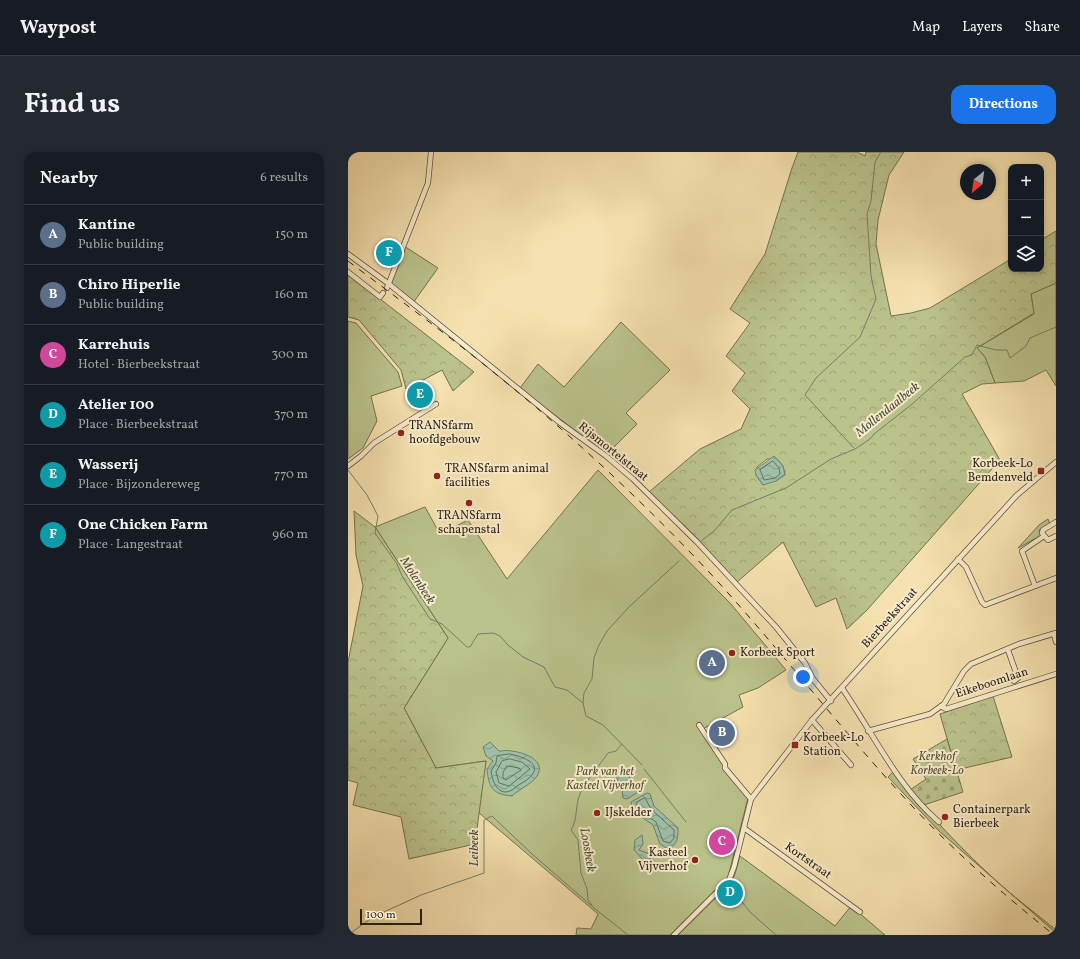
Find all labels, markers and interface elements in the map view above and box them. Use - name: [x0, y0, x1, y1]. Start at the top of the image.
- text: Waypost: [20, 15, 96, 41]
- text: Map: [912, 18, 940, 37]
- text: Layers: [962, 18, 1002, 37]
- text: Share: [1024, 18, 1060, 37]
- text: Find us: [24, 85, 120, 124]
- button: Directions: [951, 85, 1056, 124]
- north arrow: [960, 164, 996, 200]
- map controls: [1008, 164, 1044, 272]
- button: +: [1008, 164, 1044, 200]
- text: Nearby: [40, 167, 98, 190]
- text: 6 results: [260, 169, 308, 187]
- button: −: [1008, 200, 1044, 236]
- text: Kantine: [78, 215, 135, 236]
- text: A: [48, 226, 58, 244]
- text: 150 m: [275, 226, 308, 244]
- text: Public building: [78, 236, 164, 254]
- button: layers: [1008, 236, 1044, 272]
- pin: F: [376, 238, 402, 268]
- text: Chiro Hiperlie: [78, 275, 181, 296]
- text: B: [49, 286, 57, 304]
- text: 160 m: [274, 286, 308, 304]
- text: Public building: [78, 296, 164, 314]
- text: Karrehuis: [78, 335, 150, 356]
- text: C: [49, 346, 57, 364]
- text: 300 m: [272, 346, 308, 364]
- text: Hotel · Bierbeekstraat: [78, 356, 200, 374]
- water label: Mollendaalbeek: [851, 378, 924, 442]
- pin: E: [407, 380, 433, 410]
- text: Atelier 100: [78, 395, 154, 416]
- text: D: [48, 406, 58, 424]
- text: 370 m: [274, 406, 308, 424]
- text: Place · Bierbeekstraat: [78, 416, 199, 434]
- place label: TRANSfarm hoofdgebouw: [409, 418, 481, 448]
- street label: Rijsmortelstraat: [575, 419, 651, 485]
- marker: TRANSfarm hoofdgebouw: [396, 428, 406, 438]
- text: Wasserij: [78, 455, 138, 476]
- place label: Korbeek-Lo Bemdenveld: [968, 456, 1033, 486]
- place label: TRANSfarm animal facilities: [445, 461, 549, 491]
- text: E: [49, 466, 57, 484]
- text: 770 m: [274, 466, 308, 484]
- marker: Korbeek-Lo Bemdenveld: [1036, 466, 1046, 476]
- marker: TRANSfarm animal facilities: [432, 471, 442, 481]
- text: Place · Bijzondereweg: [78, 476, 200, 494]
- marker: TRANSfarm schapenstal: [464, 498, 474, 508]
- place label: TRANSfarm schapenstal: [437, 508, 502, 538]
- text: One Chicken Farm: [78, 515, 208, 536]
- text: F: [49, 526, 57, 544]
- text: 960 m: [272, 526, 308, 544]
- text: Place · Langestraat: [78, 536, 183, 554]
- water label: Molenbeek: [394, 553, 439, 608]
- street label: Bierbeekstraat: [858, 584, 922, 652]
- place label: Korbeek Sport: [740, 645, 815, 661]
- pin: A: [699, 648, 725, 678]
- marker: Korbeek Sport: [727, 648, 737, 658]
- street label: Eikeboomlaan: [954, 664, 1030, 702]
- your location: [793, 667, 813, 687]
- pin: B: [709, 718, 735, 748]
- place label: Korbeek-Lo Station: [803, 730, 864, 760]
- marker: Korbeek-Lo Station: [790, 740, 800, 750]
- park label: Kerkhof Korbeek-Lo: [910, 749, 964, 779]
- park label: Park van het Kasteel Vijverhof: [566, 764, 646, 794]
- place label: Containerpark Bierbeek: [953, 802, 1031, 832]
- place label: IJskelder: [605, 805, 651, 821]
- marker: IJskelder: [592, 808, 602, 818]
- marker: Containerpark Bierbeek: [940, 812, 950, 822]
- water label: Loosbeek: [574, 826, 600, 874]
- pin: C: [709, 827, 735, 857]
- water label: Leibeek: [466, 830, 484, 866]
- street label: Kortstraat: [781, 839, 835, 883]
- place label: Kasteel Vijverhof: [638, 845, 689, 875]
- marker: Kasteel Vijverhof: [690, 855, 700, 865]
- pin: D: [717, 878, 743, 908]
- scale bar: [360, 907, 422, 926]
- text: 100 m: [366, 908, 396, 923]

